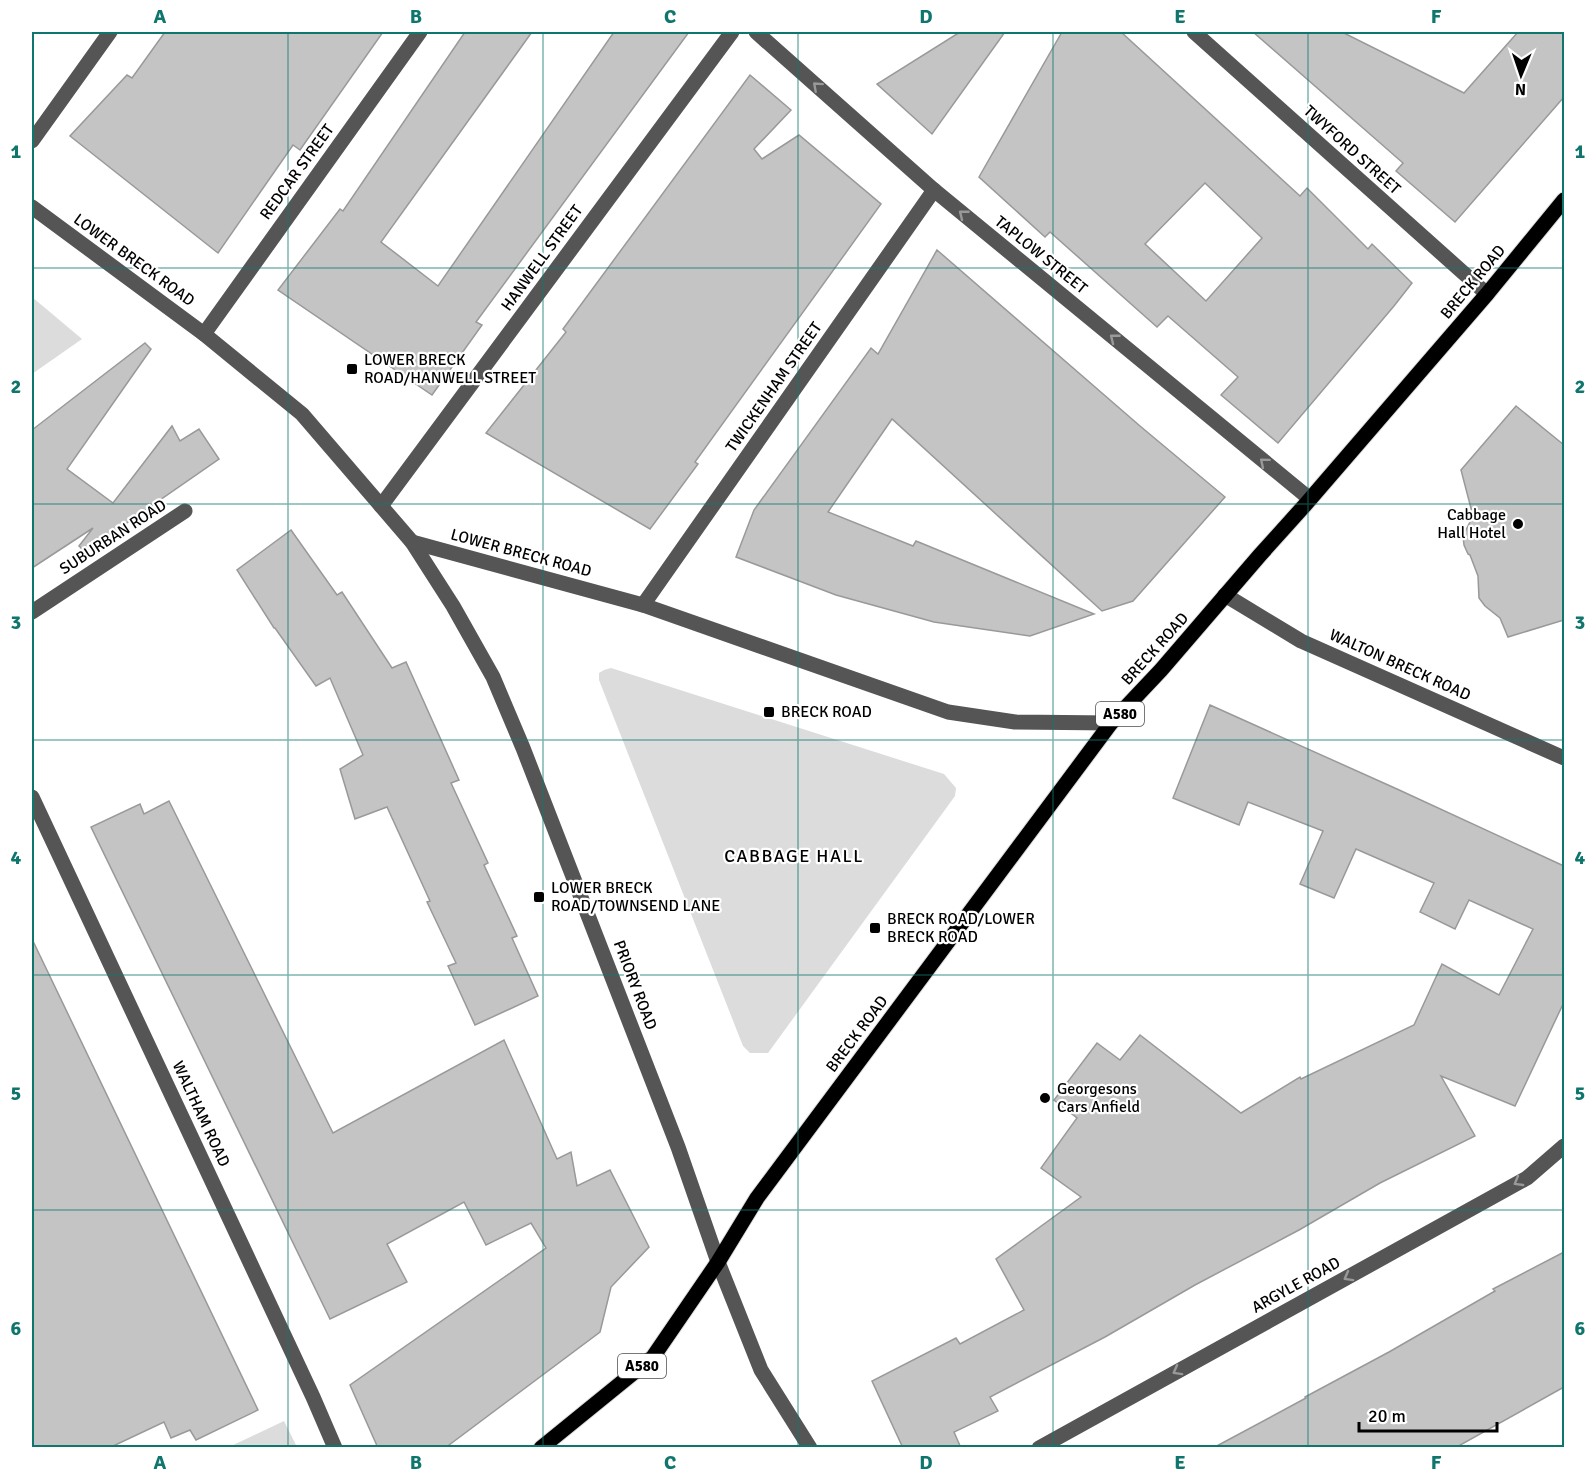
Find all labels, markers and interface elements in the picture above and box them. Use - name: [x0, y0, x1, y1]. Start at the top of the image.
- text: A: [154, 4, 167, 29]
- text: B: [410, 4, 422, 29]
- text: C: [664, 4, 676, 29]
- text: D: [919, 4, 933, 29]
- text: E: [1174, 4, 1186, 29]
- text: F: [1431, 4, 1442, 29]
- north arrow: [1491, 45, 1551, 105]
- text: N: [1515, 79, 1526, 99]
- one-way arrow: [813, 82, 824, 93]
- street label: TWYFORD STREET: [1299, 101, 1405, 199]
- street label: REDCAR STREET: [256, 120, 339, 224]
- text: 1: [11, 139, 22, 164]
- text: 1: [1575, 139, 1586, 164]
- street label: HANWELL STREET: [497, 201, 587, 315]
- street label: LOWER BRECK ROAD: [69, 209, 199, 311]
- one-way arrow: [959, 211, 970, 222]
- street label: TAPLOW STREET: [991, 212, 1091, 298]
- street label: BRECK ROAD: [1436, 241, 1510, 323]
- street label: TWICKENHAM STREET: [722, 318, 826, 456]
- one-way arrow: [1110, 334, 1121, 345]
- place label: LOWER BRECK ROAD/HANWELL STREET: [364, 350, 536, 388]
- marker: LOWER BRECK ROAD/HANWELL STREET: [345, 362, 359, 376]
- text: 2: [11, 374, 21, 399]
- text: 2: [1575, 374, 1585, 399]
- one-way arrow: [1260, 458, 1271, 469]
- street label: SUBURBAN ROAD: [56, 495, 170, 579]
- place label: Cabbage Hall Hotel: [1437, 505, 1506, 543]
- marker: Cabbage Hall Hotel: [1511, 517, 1525, 531]
- street label: LOWER BRECK ROAD: [448, 525, 594, 581]
- street label: BRECK ROAD: [1117, 609, 1193, 689]
- text: 3: [11, 610, 21, 635]
- text: 3: [1575, 610, 1585, 635]
- street label: WALTON BRECK ROAD: [1326, 625, 1474, 705]
- place label: BRECK ROAD: [781, 702, 872, 722]
- road number: A580: [1096, 702, 1144, 726]
- marker: BRECK ROAD: [762, 705, 776, 719]
- text: 4: [11, 845, 22, 870]
- district label: CABBAGE HALL: [724, 845, 864, 867]
- text: 4: [1575, 845, 1586, 870]
- place label: LOWER BRECK ROAD/TOWNSEND LANE: [551, 878, 720, 916]
- marker: LOWER BRECK ROAD/TOWNSEND LANE: [532, 890, 546, 904]
- place label: BRECK ROAD/LOWER BRECK ROAD: [887, 909, 1035, 947]
- marker: BRECK ROAD/LOWER BRECK ROAD: [868, 921, 882, 935]
- street label: PRIORY ROAD: [609, 937, 661, 1033]
- street label: BRECK ROAD: [822, 992, 892, 1076]
- street label: WALTHAM ROAD: [168, 1058, 234, 1170]
- place label: Georgesons Cars Anfield: [1057, 1079, 1140, 1117]
- text: 5: [11, 1081, 21, 1106]
- text: 5: [1575, 1081, 1585, 1106]
- marker: Georgesons Cars Anfield: [1038, 1091, 1052, 1105]
- one-way arrow: [1514, 1175, 1525, 1186]
- street label: ARGYLE ROAD: [1248, 1252, 1344, 1318]
- one-way arrow: [1344, 1270, 1354, 1281]
- text: 6: [11, 1316, 22, 1341]
- text: 6: [1575, 1316, 1586, 1341]
- road number: A580: [618, 1354, 666, 1378]
- one-way arrow: [1173, 1364, 1183, 1375]
- scale bar: [1359, 1395, 1497, 1433]
- text: 20 m: [1368, 1405, 1406, 1427]
- text: A: [154, 1450, 167, 1475]
- text: B: [410, 1450, 422, 1475]
- text: C: [664, 1450, 676, 1475]
- text: D: [919, 1450, 933, 1475]
- text: E: [1174, 1450, 1186, 1475]
- text: F: [1431, 1450, 1442, 1475]

